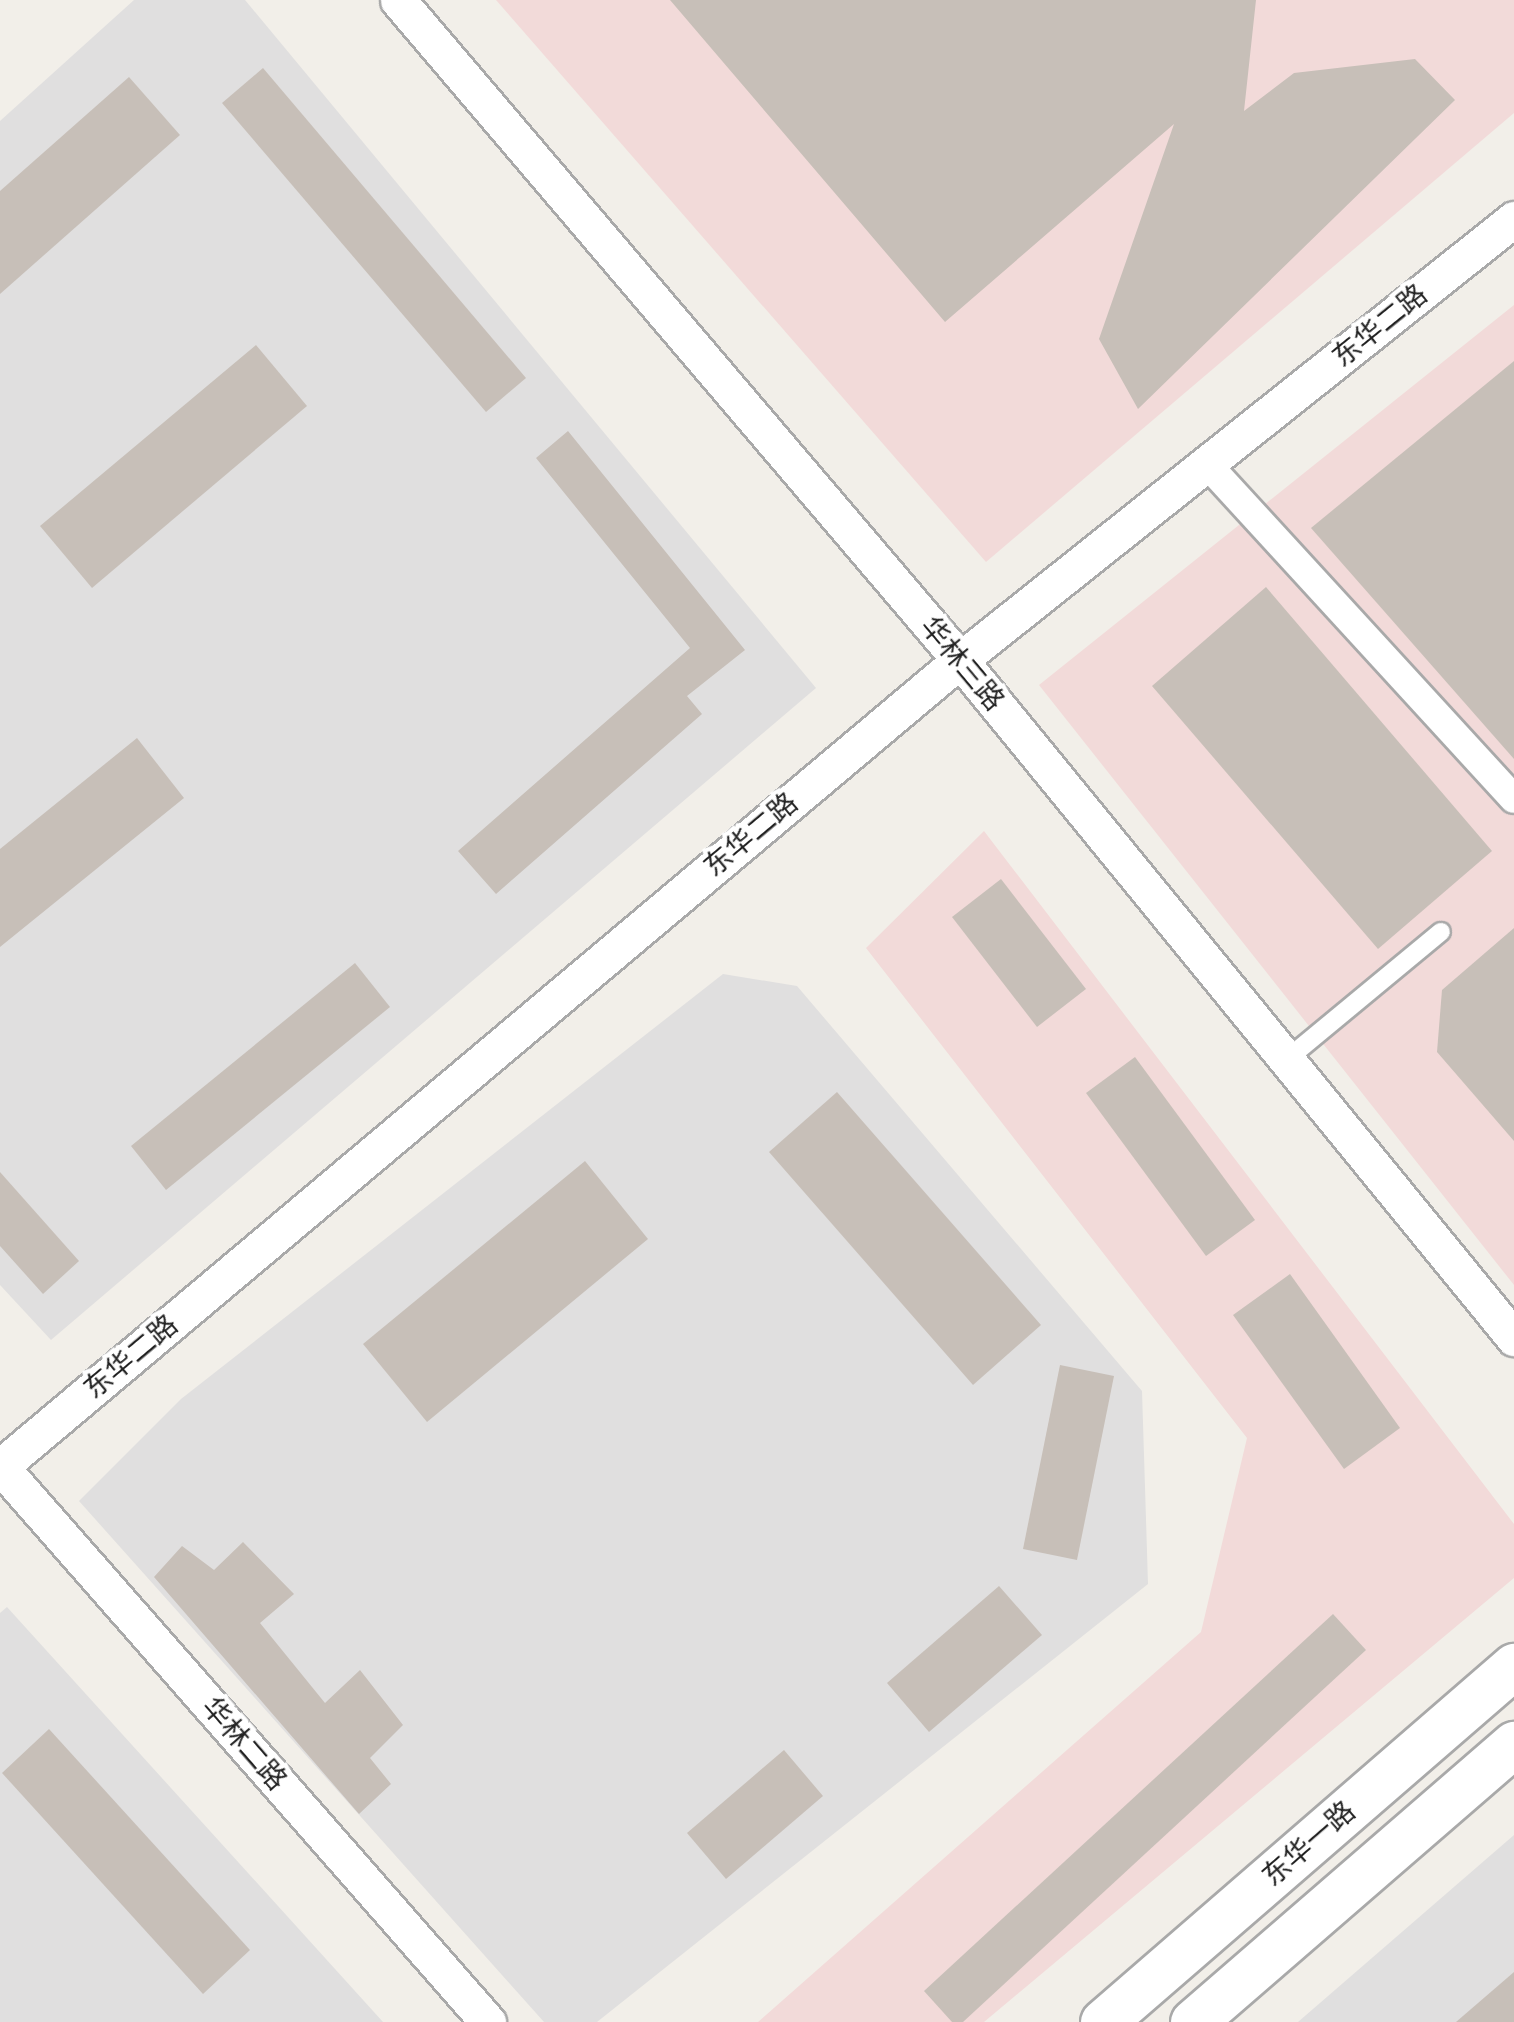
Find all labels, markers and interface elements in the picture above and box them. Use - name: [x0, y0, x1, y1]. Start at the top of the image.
- street label: 东华二路: [1326, 278, 1434, 374]
- street label: 华林三路: [913, 610, 1011, 718]
- street label: 东华二路: [697, 786, 805, 884]
- street label: 东华二路: [77, 1308, 185, 1406]
- street label: 华林二路: [195, 1691, 293, 1797]
- street label: 东华一路: [1256, 1795, 1362, 1893]

